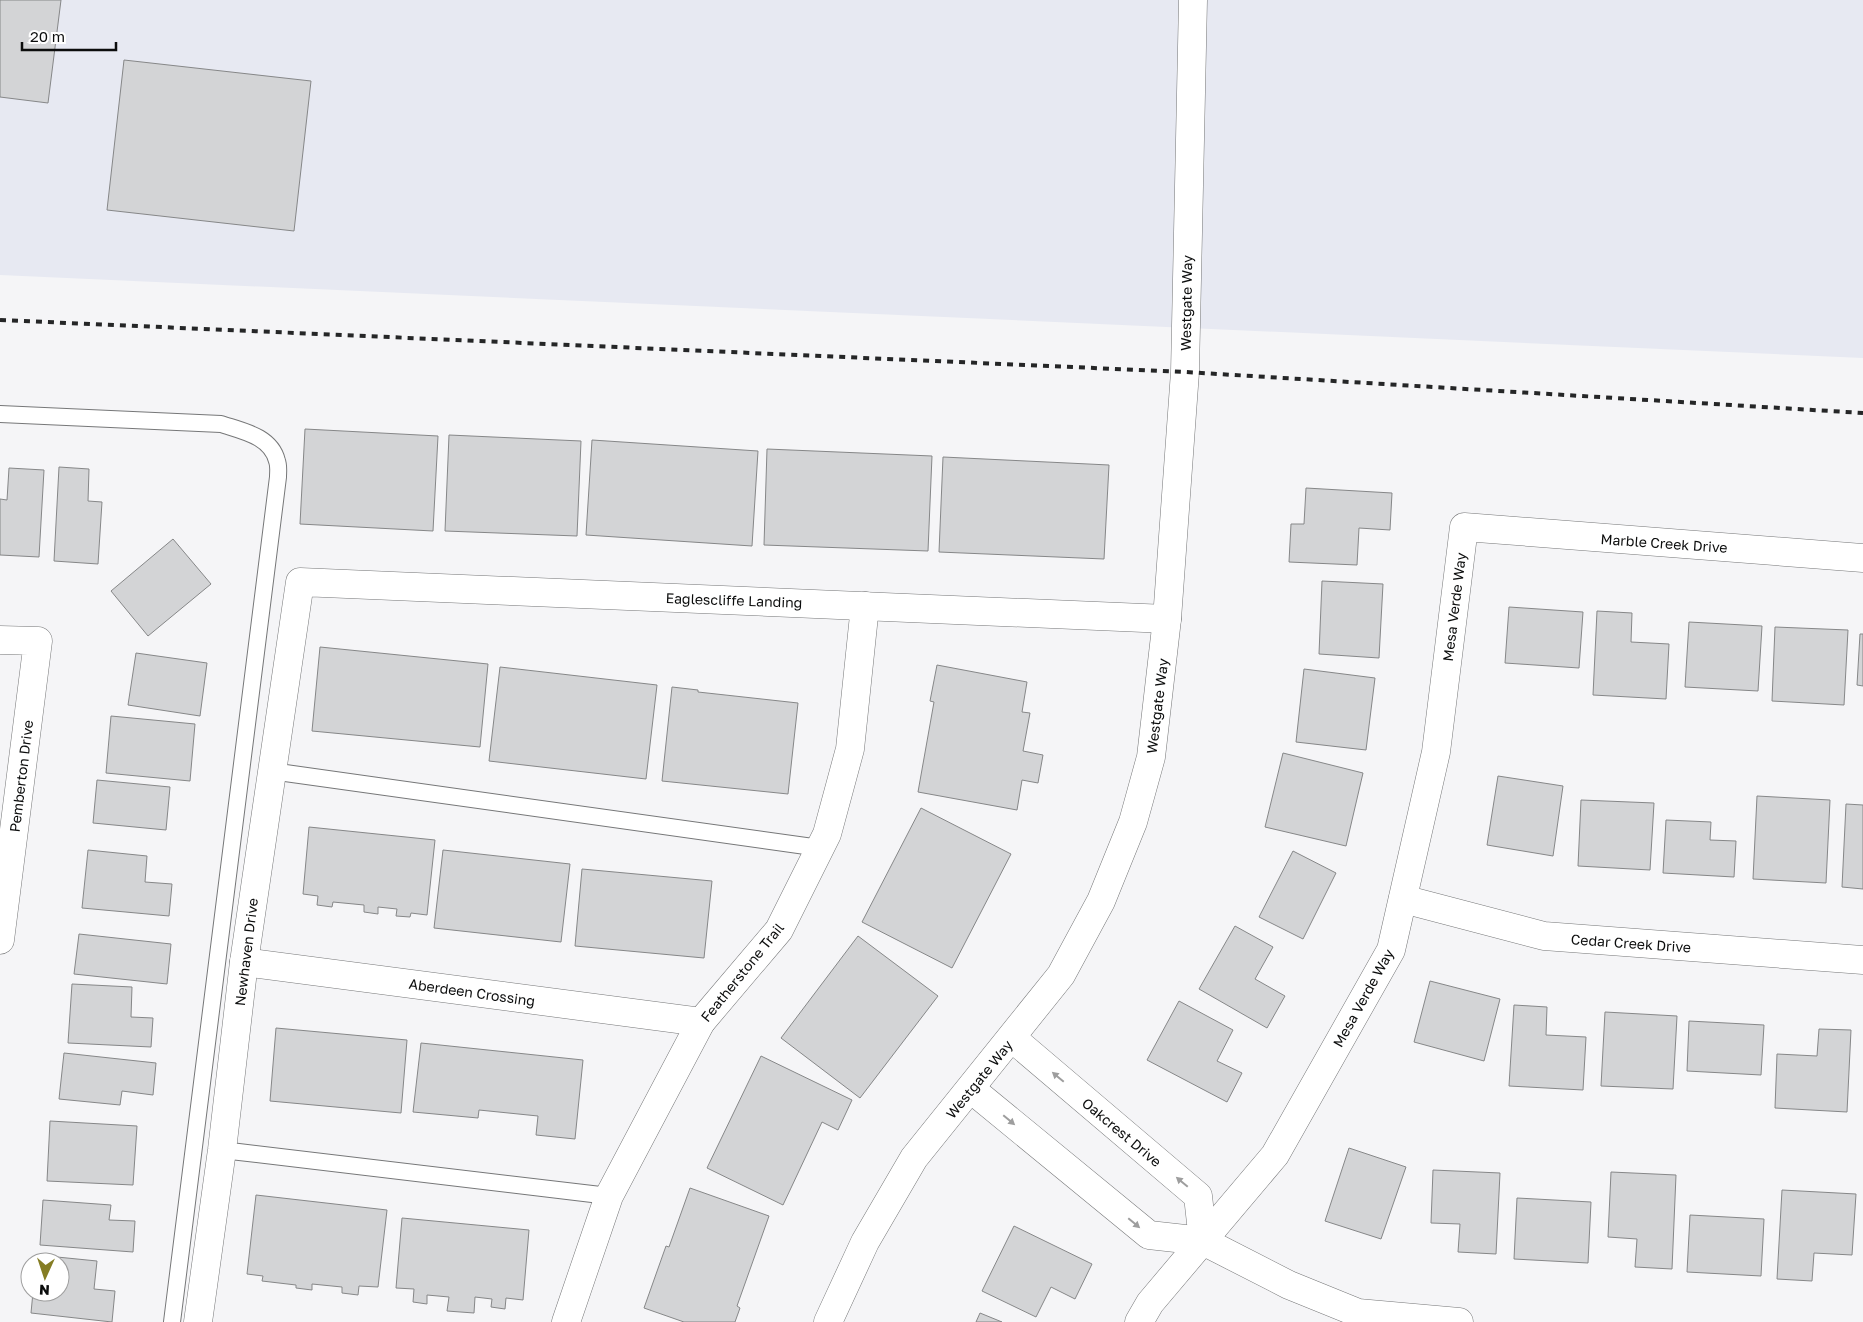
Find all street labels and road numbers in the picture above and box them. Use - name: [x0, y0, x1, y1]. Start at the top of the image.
- street label: Westgate Way: [1177, 255, 1195, 351]
- street label: Marble Creek Drive: [1600, 530, 1728, 556]
- street label: Mesa Verde Way: [1439, 551, 1469, 662]
- street label: Eaglescliffe Landing: [665, 589, 803, 611]
- street label: Westgate Way: [1143, 657, 1171, 755]
- street label: Pemberton Drive: [6, 719, 36, 833]
- street label: Newhaven Drive: [231, 897, 261, 1007]
- street label: Featherstone Trail: [697, 919, 787, 1025]
- street label: Cedar Creek Drive: [1570, 930, 1692, 956]
- street label: Mesa Verde Way: [1329, 946, 1397, 1050]
- street label: Aberdeen Crossing: [408, 975, 536, 1009]
- street label: Westgate Way: [942, 1036, 1016, 1122]
- street label: Oakcrest Drive: [1079, 1094, 1165, 1170]

